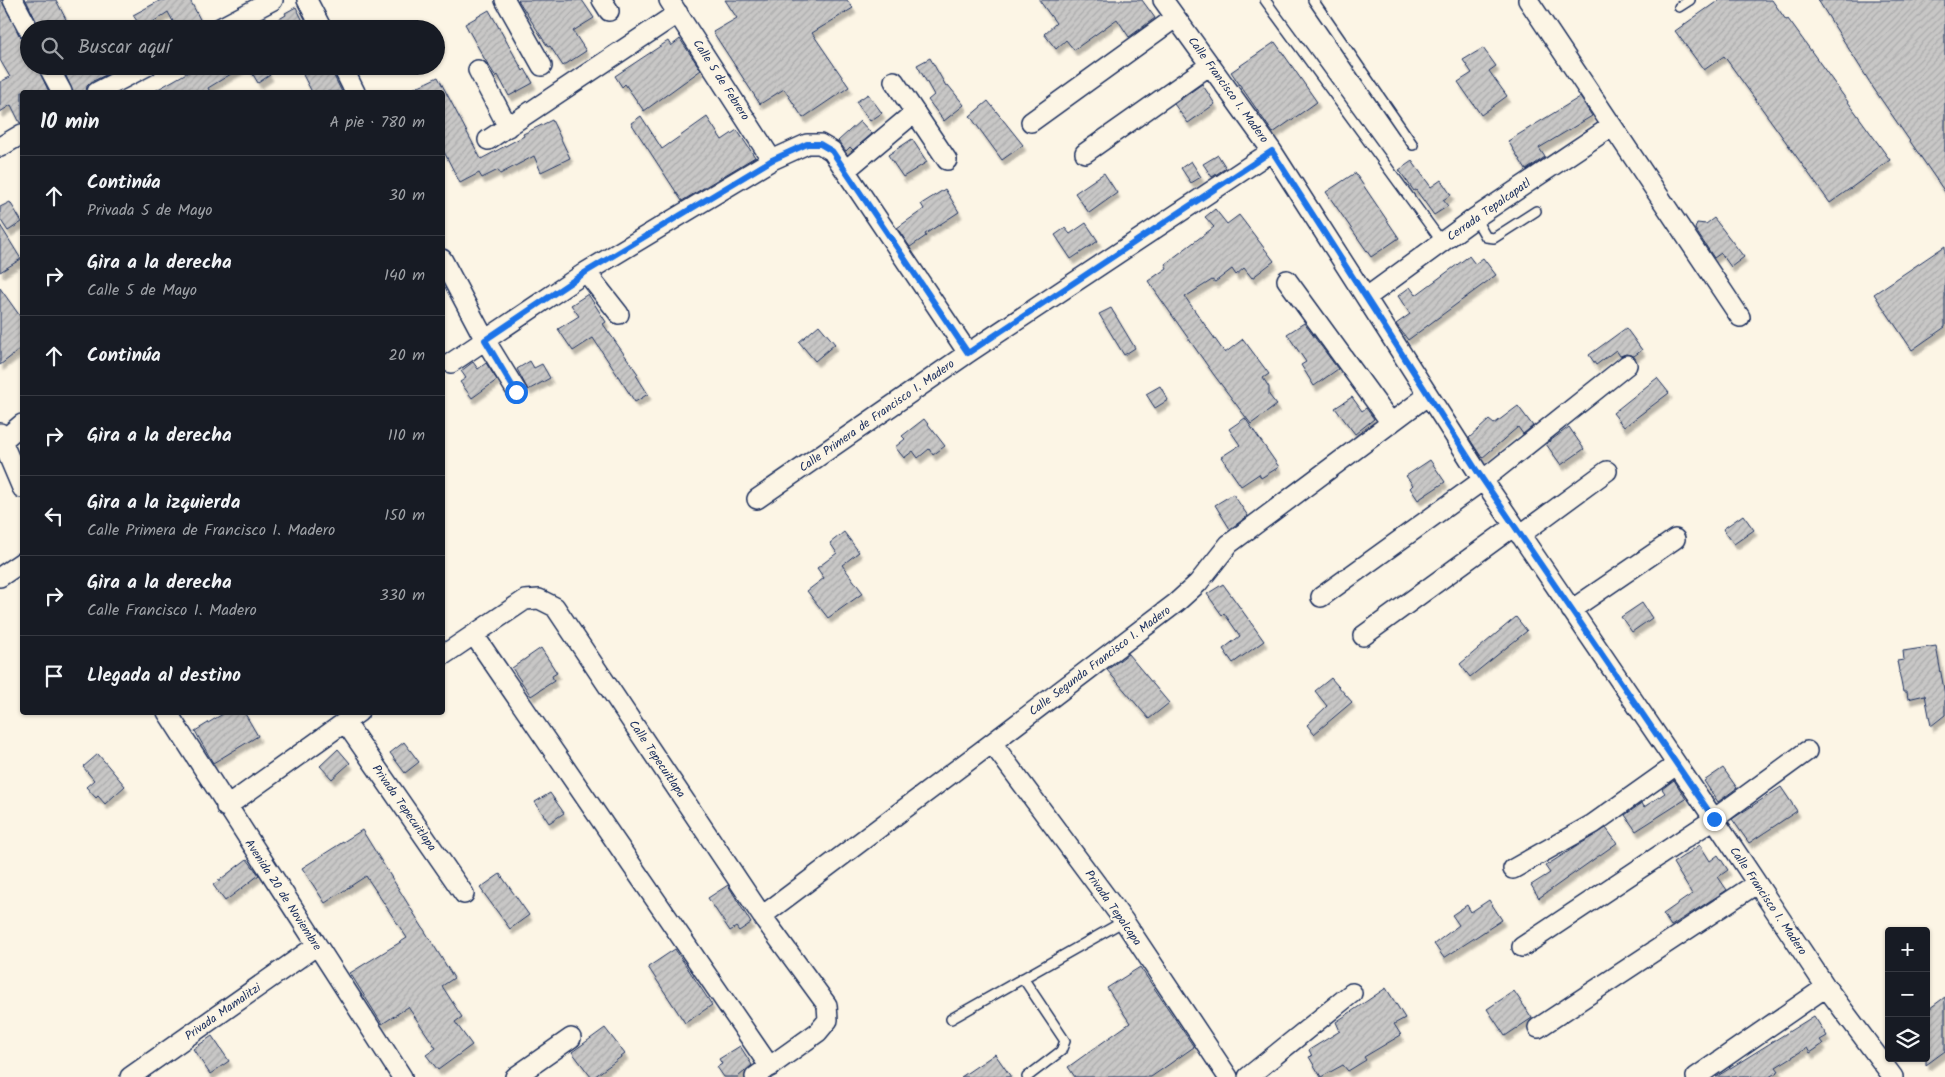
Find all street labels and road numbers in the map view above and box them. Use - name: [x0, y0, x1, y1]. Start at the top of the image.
- street label: Calle Francisco I. Madero: [1183, 33, 1273, 147]
- street label: Calle 5 de Febrero: [688, 36, 754, 124]
- street label: Cerrada Tepalcapatl: [1443, 174, 1535, 246]
- street label: Calle Primera de Francisco I. Madero: [795, 355, 959, 477]
- street label: Calle Segunda Francisco I. Madero: [1025, 601, 1175, 721]
- street label: Calle Tepecuitlapa: [624, 716, 690, 802]
- street label: Privada Tepecuitlapa: [367, 761, 441, 856]
- street label: Avenida 20 de Noviembre: [240, 836, 327, 955]
- street label: Calle Francisco I. Madero: [1725, 843, 1811, 959]
- street label: Privada Tepalcapa: [1080, 866, 1146, 950]
- street label: Privada Mamalitzi: [181, 978, 266, 1045]

